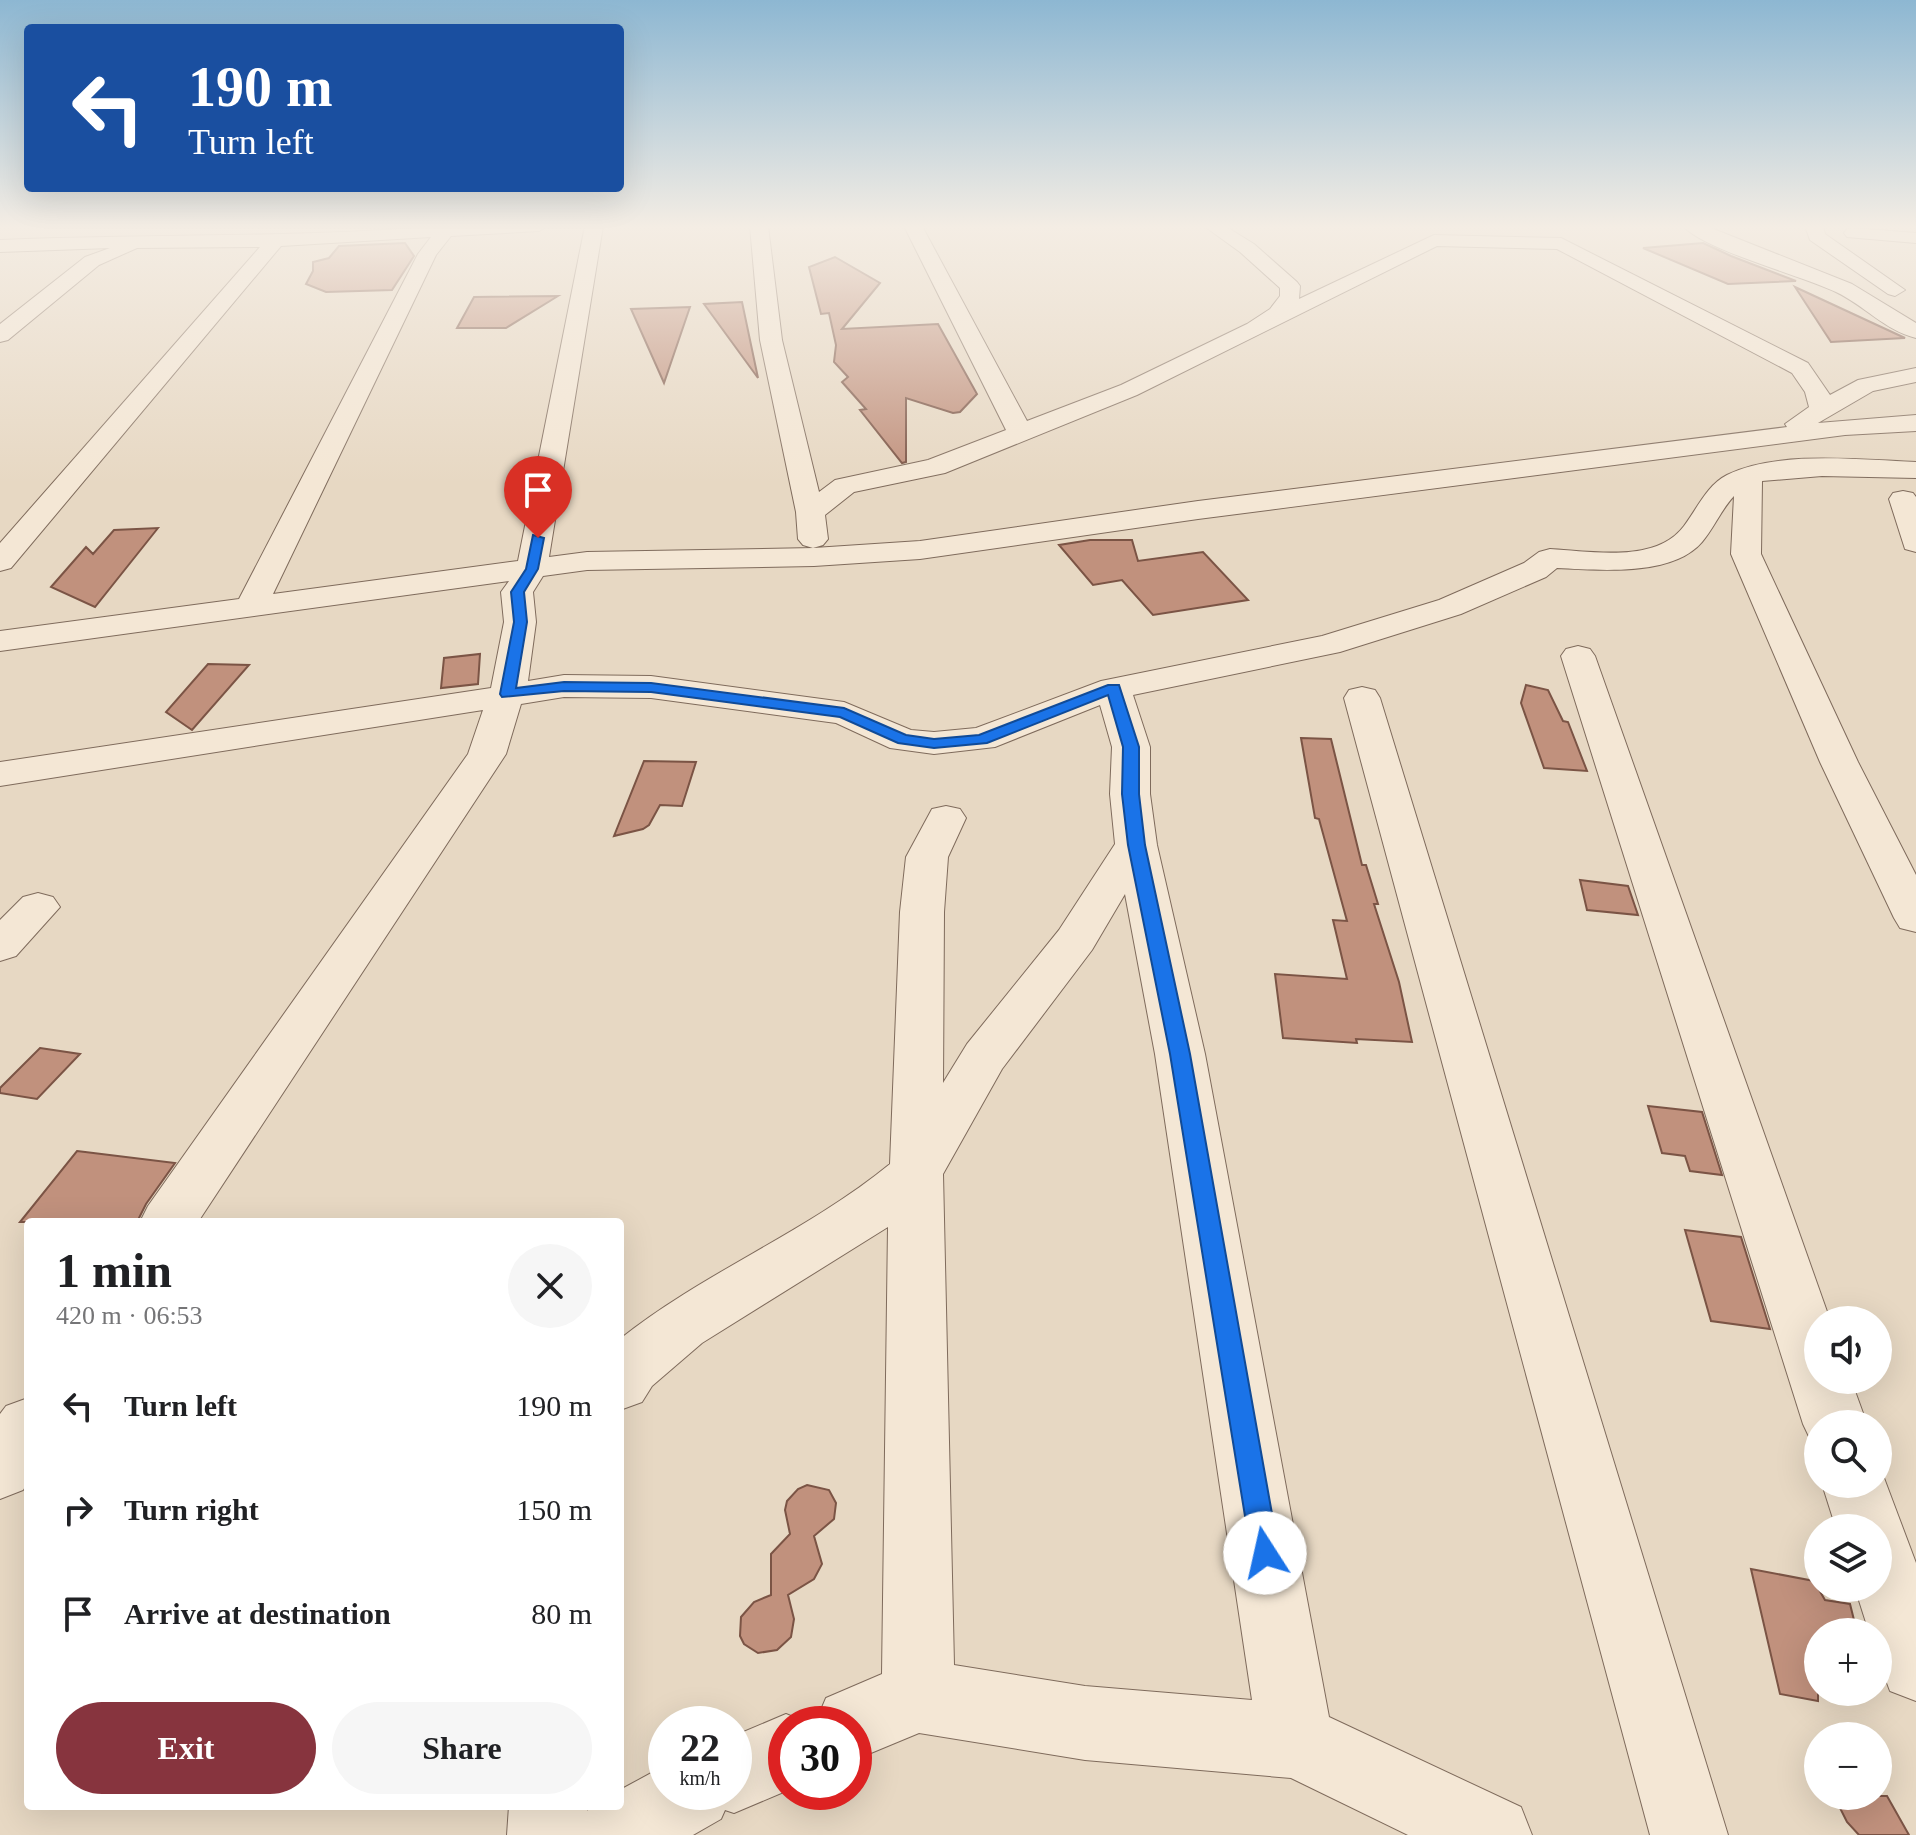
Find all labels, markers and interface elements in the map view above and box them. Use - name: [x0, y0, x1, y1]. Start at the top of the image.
- icon: left: [56, 56, 160, 160]
- text: 190 m: [188, 56, 333, 118]
- text: Turn left: [188, 122, 314, 162]
- pin: [504, 456, 572, 538]
- icon: arrive: [516, 468, 560, 512]
- text: 1 min: [56, 1244, 172, 1297]
- button: close: [508, 1244, 592, 1328]
- text: 420 m · 06:53: [56, 1301, 203, 1330]
- map controls: [1804, 1306, 1892, 1810]
- button: sound: [1804, 1306, 1892, 1394]
- icon: left: [56, 1384, 100, 1428]
- text: Turn left: [124, 1389, 237, 1422]
- text: 190 m: [516, 1389, 592, 1422]
- button: search: [1804, 1410, 1892, 1498]
- icon: right: [56, 1488, 100, 1532]
- text: Turn right: [124, 1493, 259, 1526]
- text: 150 m: [516, 1493, 592, 1526]
- position arrow: [1223, 1511, 1307, 1595]
- button: layers: [1804, 1514, 1892, 1602]
- icon: arrive: [56, 1592, 100, 1636]
- text: Arrive at destination: [124, 1597, 391, 1630]
- text: 80 m: [531, 1597, 592, 1630]
- button: +: [1804, 1618, 1892, 1706]
- button: Exit: [56, 1702, 316, 1794]
- button: Share: [332, 1702, 592, 1794]
- speed limit sign: 30: [768, 1706, 872, 1810]
- button: −: [1804, 1722, 1892, 1810]
- text: 22: [680, 1725, 720, 1770]
- text: km/h: [679, 1767, 721, 1789]

